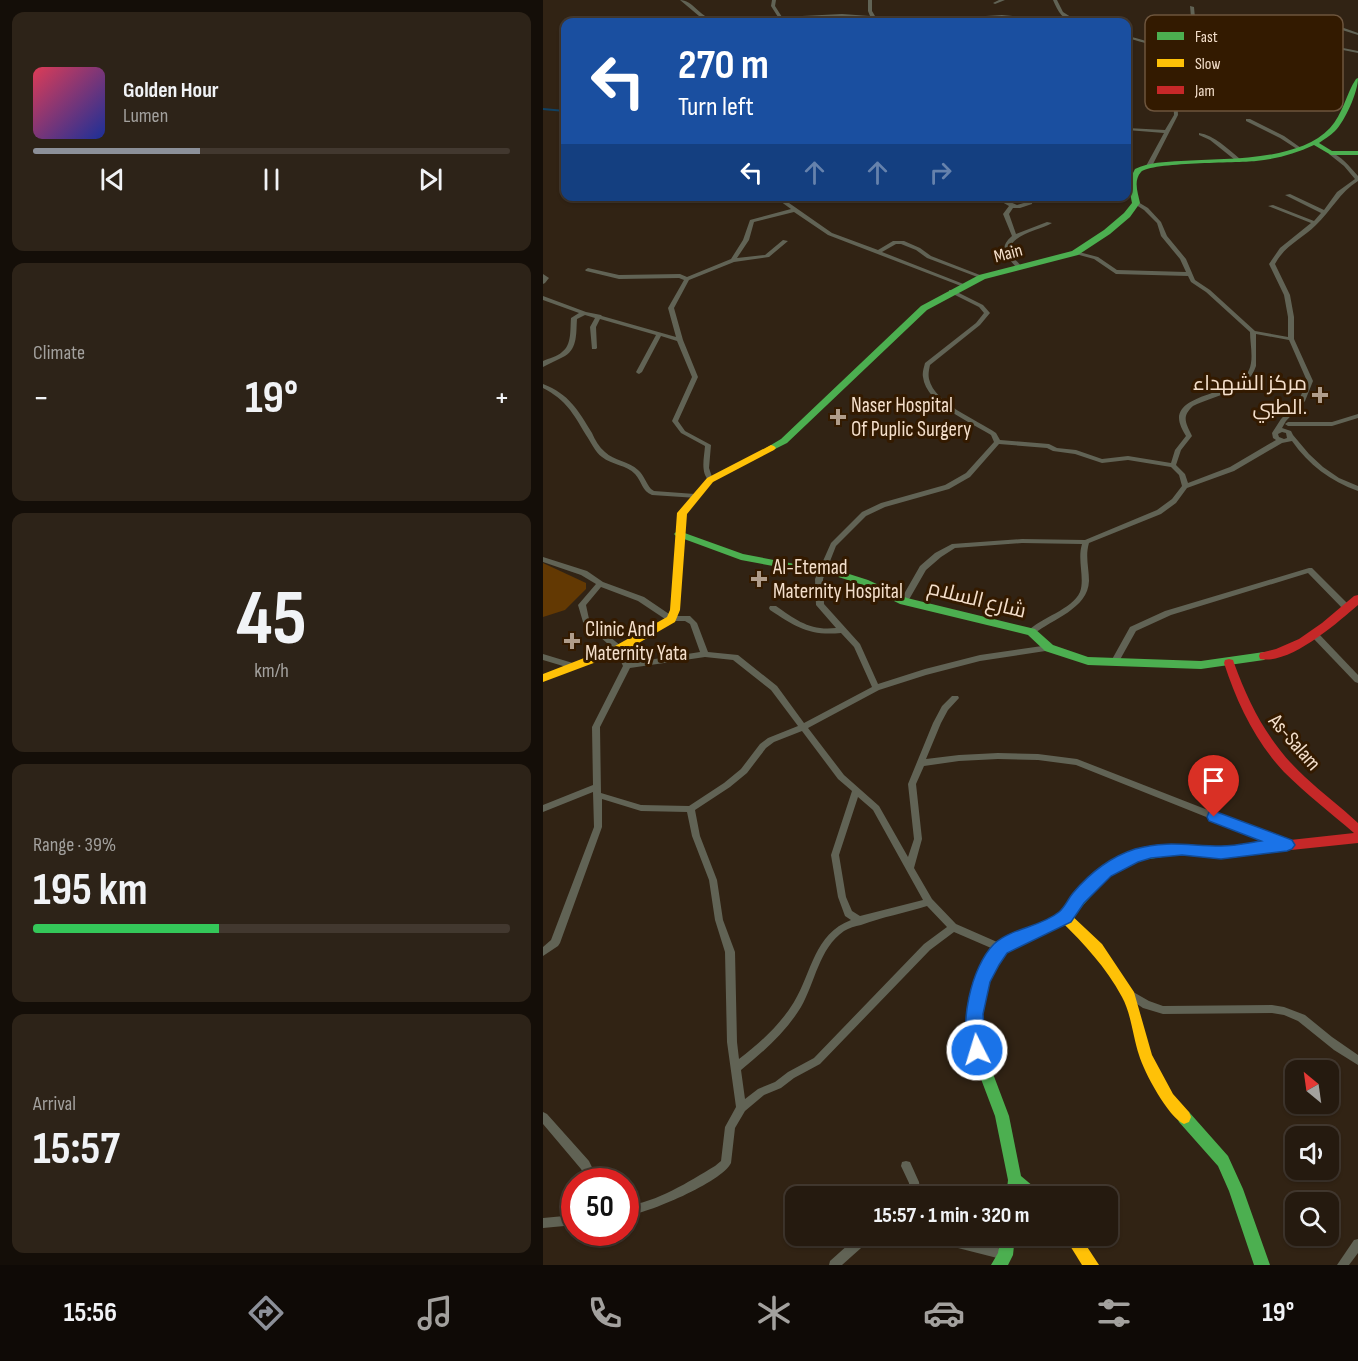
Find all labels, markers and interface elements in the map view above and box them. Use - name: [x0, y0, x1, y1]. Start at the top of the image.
- legend: [1145, 15, 1343, 111]
- text: Fast: [1195, 28, 1218, 47]
- text: 270 m: [678, 40, 769, 91]
- icon: left: [579, 42, 657, 120]
- text: Slow: [1195, 55, 1220, 74]
- text: Golden Hour: [123, 77, 219, 104]
- text: Jam: [1194, 82, 1215, 101]
- text: Turn left: [678, 91, 754, 123]
- text: Lumen: [123, 104, 168, 128]
- icon: left: [735, 156, 768, 189]
- icon: ahead: [798, 156, 831, 189]
- icon: ahead: [861, 156, 894, 189]
- icon: right: [924, 156, 957, 189]
- icon: previous: [96, 163, 129, 196]
- icon: pause: [255, 163, 288, 196]
- icon: next: [414, 163, 447, 196]
- street label: Main: [992, 240, 1025, 267]
- text: Climate: [33, 341, 85, 365]
- text: 19°: [245, 371, 298, 426]
- place label: مركز الشهداء الطبي.: [1193, 371, 1307, 423]
- text: −: [33, 378, 49, 418]
- text: +: [494, 378, 510, 418]
- marker: مركز الشهداء الطبي.: [1311, 386, 1329, 404]
- place label: Naser Hospital Of Puplic Surgery: [851, 393, 971, 442]
- marker: Naser Hospital Of Puplic Surgery: [829, 408, 847, 426]
- place label: Al-Etemad Maternity Hospital: [772, 555, 903, 604]
- marker: Al-Etemad Maternity Hospital: [750, 570, 768, 588]
- text: 45: [236, 573, 307, 666]
- street label: شارع السلام: [925, 575, 1029, 625]
- place label: Clinic And Maternity Yata: [585, 617, 687, 666]
- marker: Clinic And Maternity Yata: [563, 632, 581, 650]
- text: km/h: [254, 659, 289, 683]
- street label: As-Salam: [1263, 708, 1326, 776]
- pin: [1188, 755, 1239, 817]
- icon: arrive: [1197, 764, 1230, 797]
- text: Range · 39%: [33, 833, 116, 857]
- text: 195 km: [33, 863, 148, 918]
- position arrow: [945, 1018, 1009, 1082]
- north arrow: [1285, 1060, 1339, 1114]
- map controls: [1285, 1060, 1339, 1246]
- text: Arrival: [33, 1092, 76, 1116]
- text: 15:57: [33, 1122, 120, 1177]
- button: sound: [1285, 1126, 1339, 1180]
- speed limit sign: 50: [561, 1168, 639, 1246]
- button: search: [1285, 1192, 1339, 1246]
- text: 15:57 · 1 min · 320 m: [874, 1202, 1029, 1229]
- icon: directions: [245, 1292, 287, 1334]
- icon: music: [414, 1292, 456, 1334]
- icon: phone: [584, 1292, 626, 1334]
- icon: climate: [753, 1292, 795, 1334]
- icon: car: [923, 1292, 965, 1334]
- icon: filters: [1093, 1292, 1135, 1334]
- text: 15:56: [64, 1297, 117, 1329]
- text: 19°: [1262, 1297, 1294, 1329]

